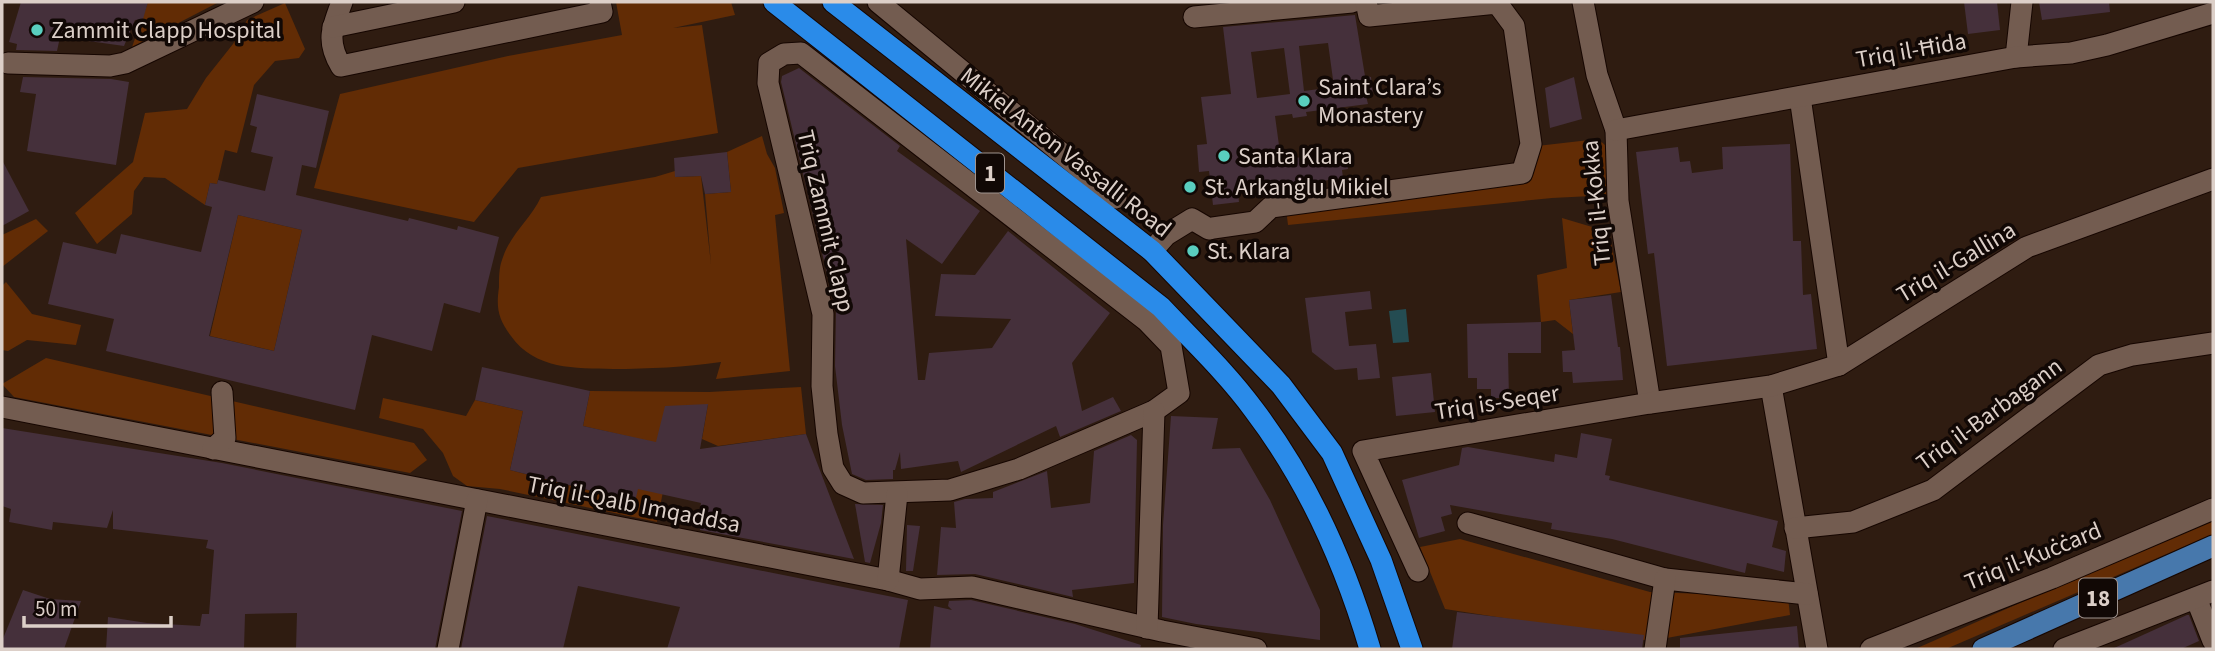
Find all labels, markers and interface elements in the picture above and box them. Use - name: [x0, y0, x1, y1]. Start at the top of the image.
- place label: Zammit Clapp Hospital: [51, 13, 281, 48]
- marker: Zammit Clapp Hospital: [29, 22, 45, 38]
- street label: Triq il-Ħida: [1853, 24, 1969, 77]
- street label: Mikiel Anton Vassalli Road: [953, 59, 1179, 246]
- place label: Saint Clara’s Monastery: [1318, 70, 1442, 133]
- marker: Saint Clara’s Monastery: [1296, 93, 1312, 109]
- street label: Triq Zammit Clapp: [788, 127, 863, 316]
- street label: Triq il-Kokka: [1573, 138, 1620, 267]
- place label: Santa Klara: [1238, 139, 1353, 174]
- marker: Santa Klara: [1216, 148, 1232, 164]
- road number: 1: [976, 154, 1004, 192]
- place label: St. Arkanġlu Mikiel: [1204, 170, 1389, 205]
- marker: St. Arkanġlu Mikiel: [1182, 179, 1198, 195]
- street label: Triq il-Gallina: [1890, 213, 2023, 312]
- place label: St. Klara: [1207, 234, 1290, 269]
- marker: St. Klara: [1185, 243, 1201, 259]
- street label: Triq il-Barbagann: [1909, 349, 2070, 479]
- street label: Triq is-Seqer: [1432, 375, 1563, 430]
- street label: Triq il-Qalb Imqaddsa: [524, 467, 743, 542]
- street label: Triq il-Kuċċard: [1959, 513, 2107, 600]
- road number: 18: [2079, 578, 2117, 618]
- scale bar: [24, 584, 172, 628]
- text: 50 m: [35, 594, 77, 624]

